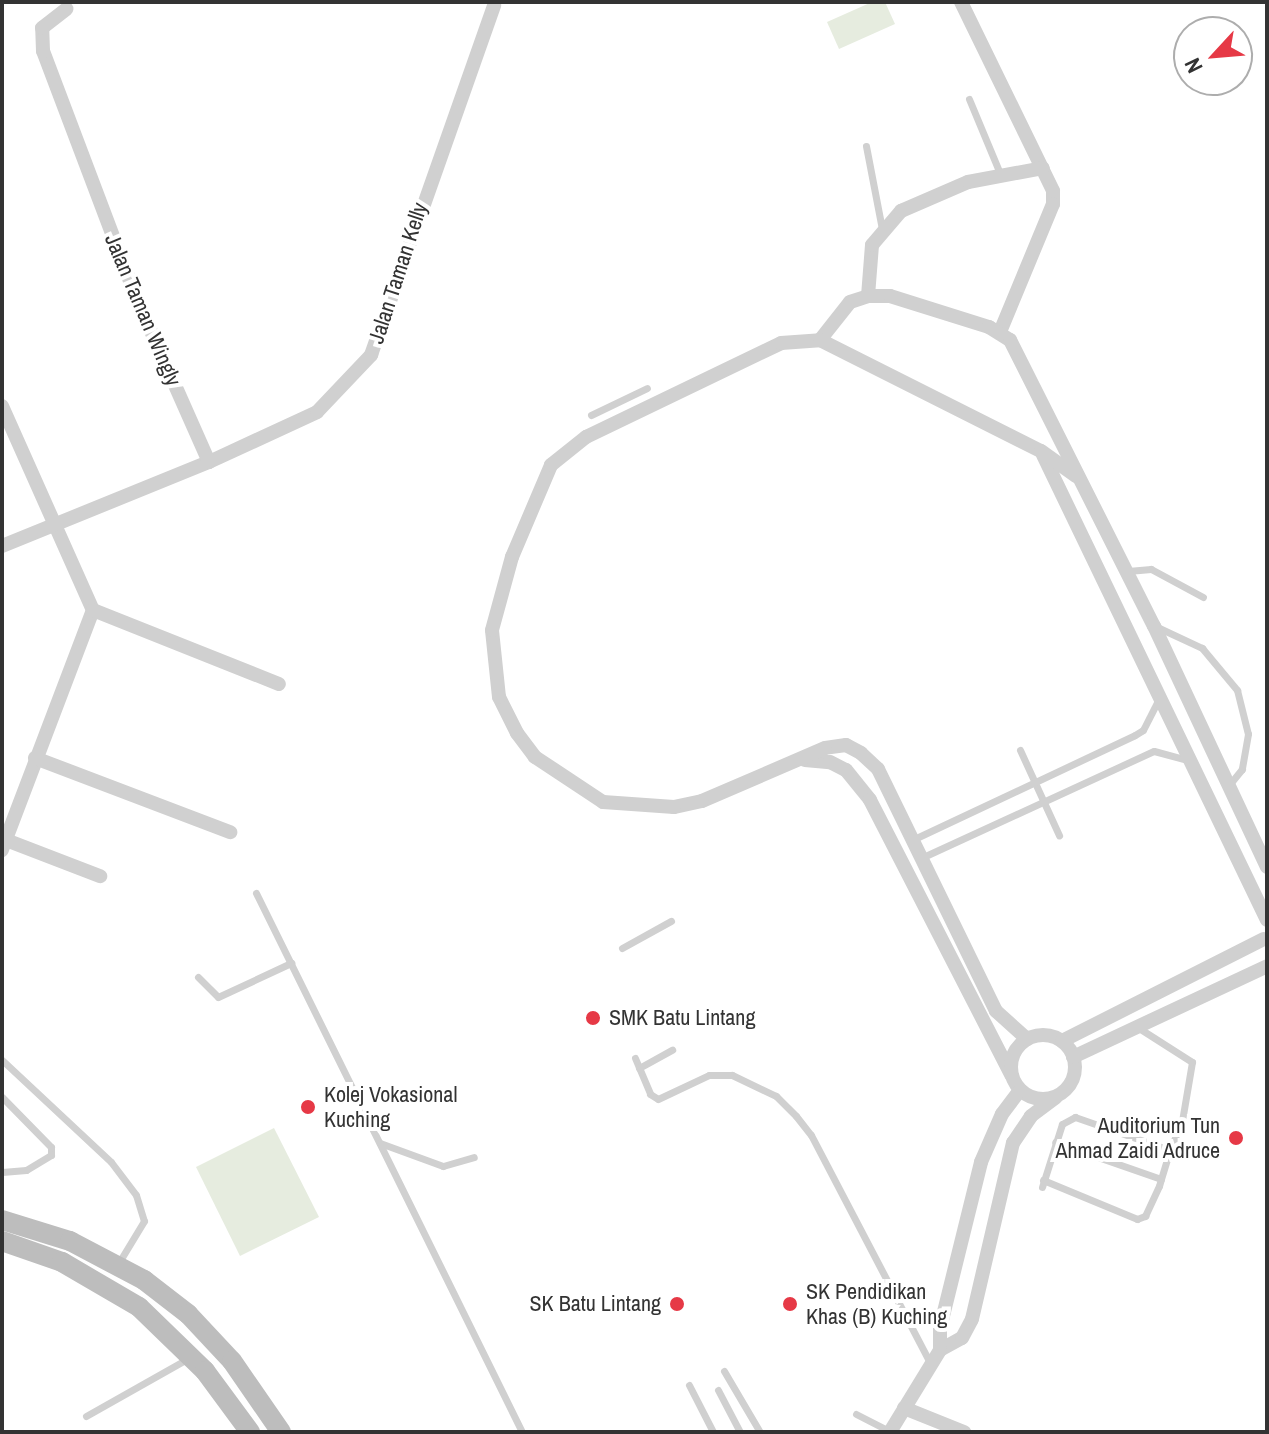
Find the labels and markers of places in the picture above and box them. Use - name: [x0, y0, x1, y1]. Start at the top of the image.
- place label: SMK Batu Lintang: [609, 1005, 755, 1031]
- marker: SMK Batu Lintang: [584, 1009, 602, 1027]
- place label: Kolej Vokasional Kuching: [324, 1081, 457, 1132]
- marker: Kolej Vokasional Kuching: [299, 1098, 317, 1116]
- place label: Auditorium Tun Ahmad Zaidi Adruce: [1055, 1112, 1220, 1164]
- marker: Auditorium Tun Ahmad Zaidi Adruce: [1227, 1129, 1245, 1147]
- place label: SK Pendidikan Khas (B) Kuching: [806, 1278, 947, 1330]
- place label: SK Batu Lintang: [530, 1291, 661, 1317]
- marker: SK Batu Lintang: [668, 1295, 686, 1313]
- marker: SK Pendidikan Khas (B) Kuching: [781, 1295, 799, 1313]

